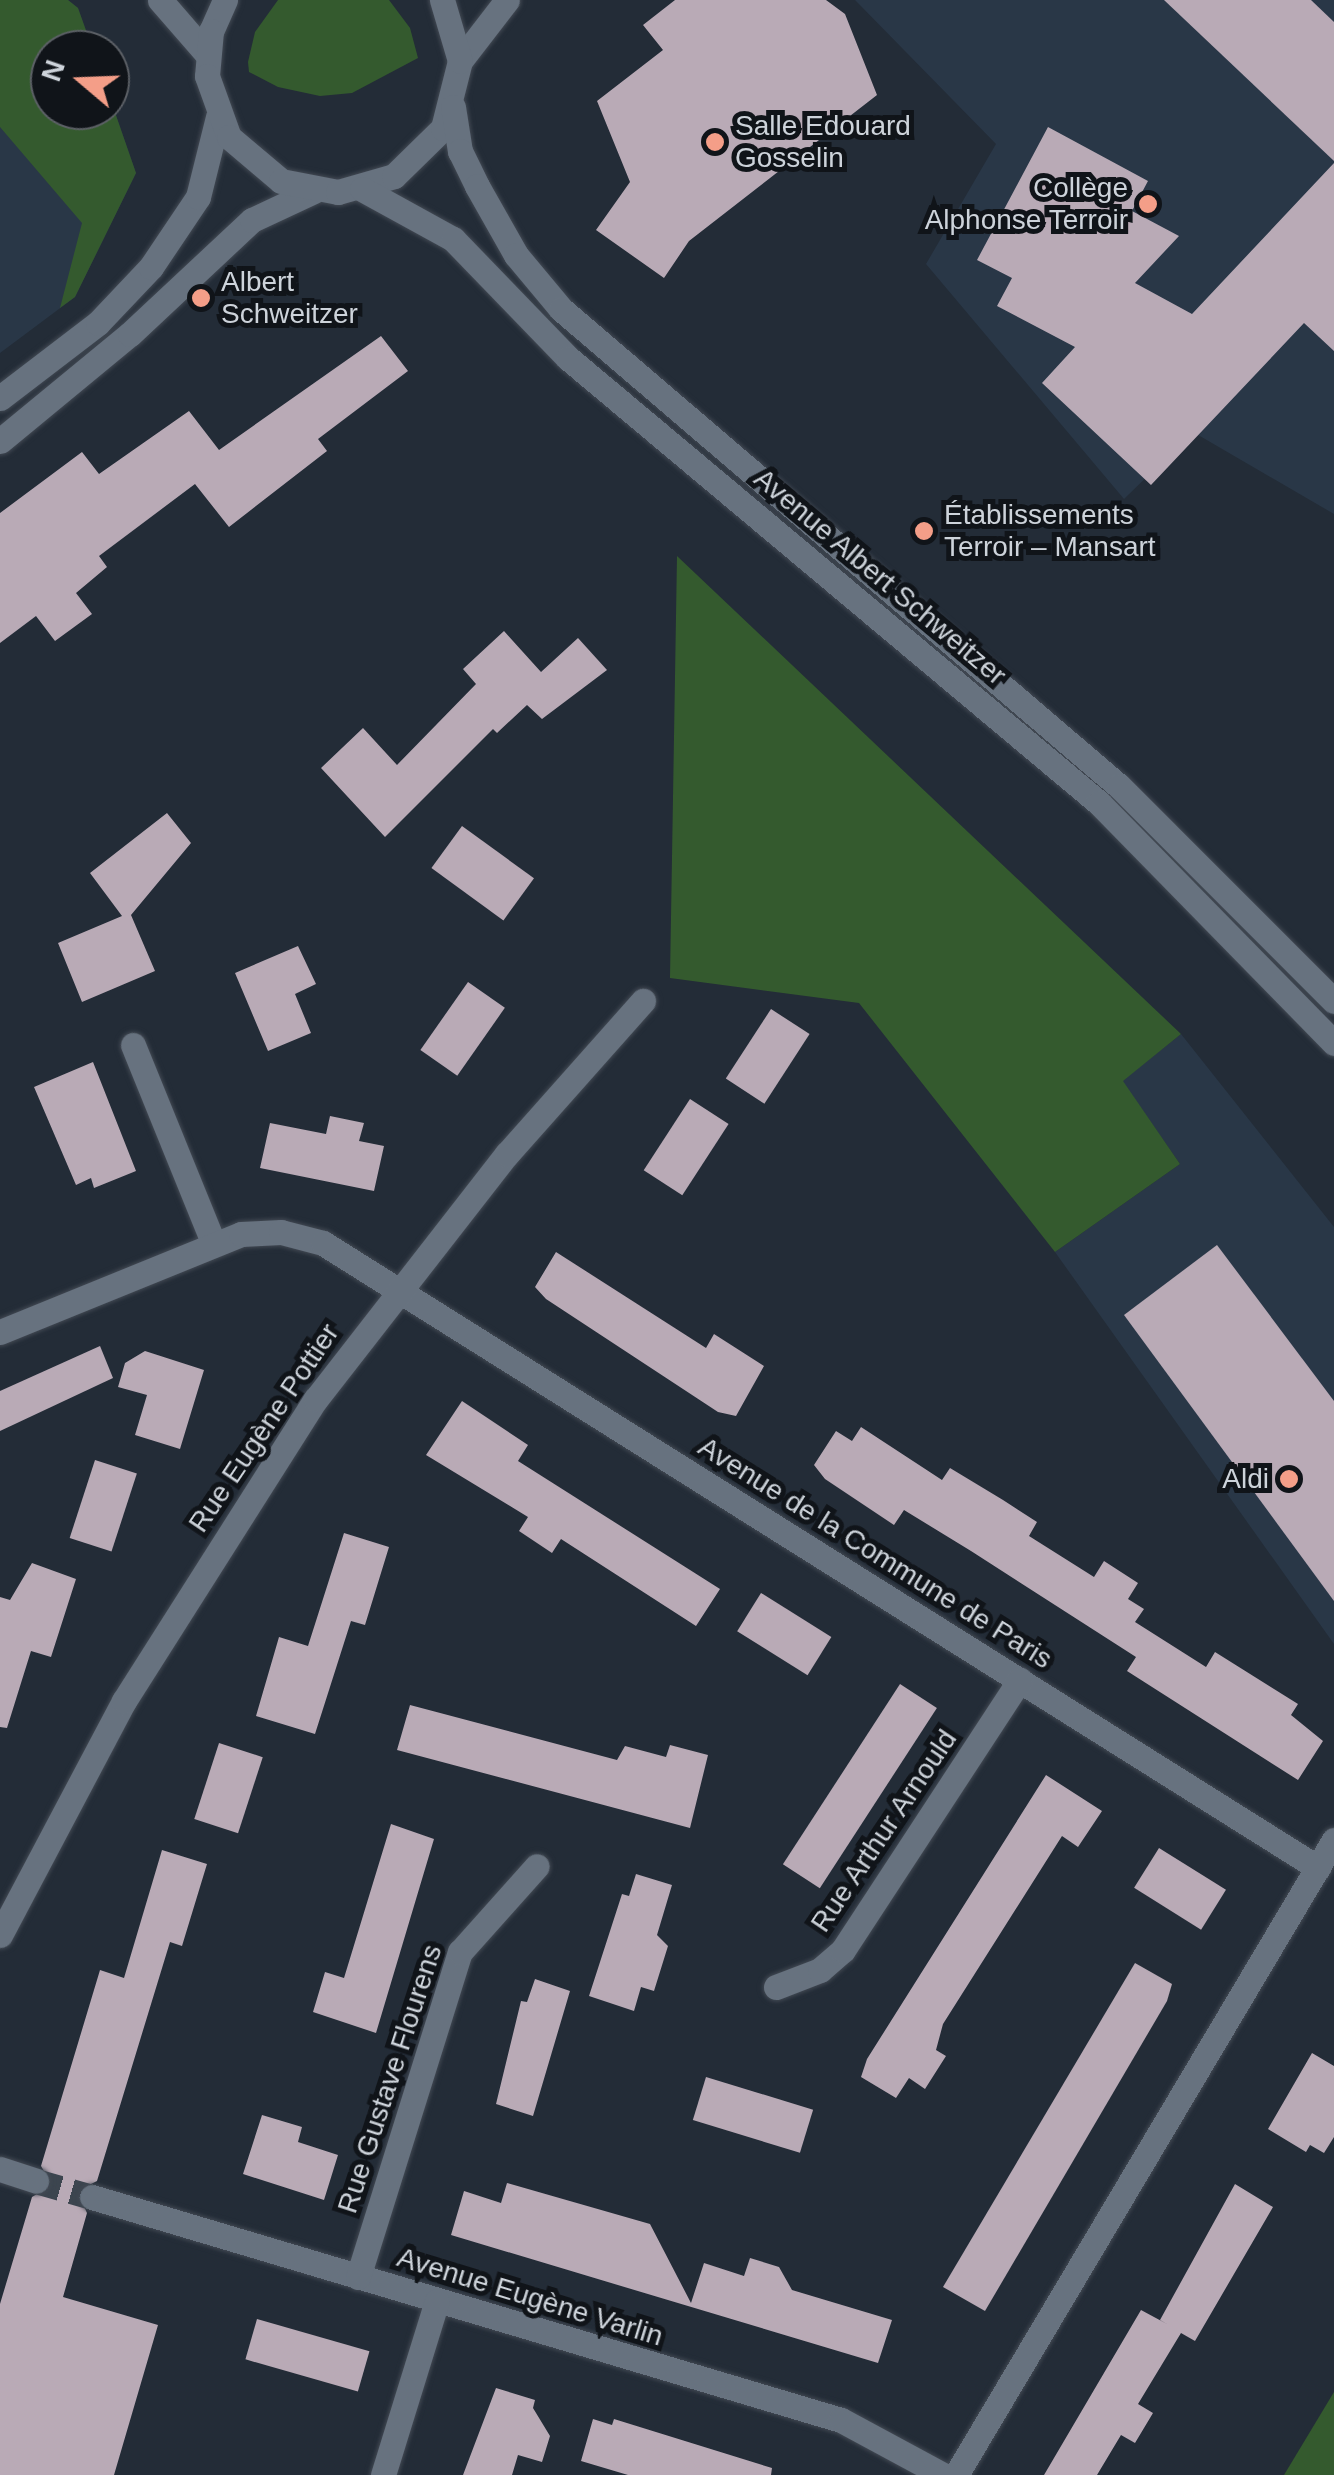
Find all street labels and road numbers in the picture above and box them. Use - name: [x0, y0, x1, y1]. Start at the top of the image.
- street label: Avenue Albert Schweitzer: [747, 461, 1013, 693]
- street label: Rue Eugène Pottier: [182, 1317, 346, 1539]
- street label: Avenue de la Commune de Paris: [692, 1430, 1058, 1676]
- street label: Rue Arthur Arnould: [803, 1722, 965, 1940]
- street label: Rue Gustave Flourens: [331, 1941, 449, 2217]
- street label: Avenue Eugène Varlin: [393, 2241, 667, 2353]

